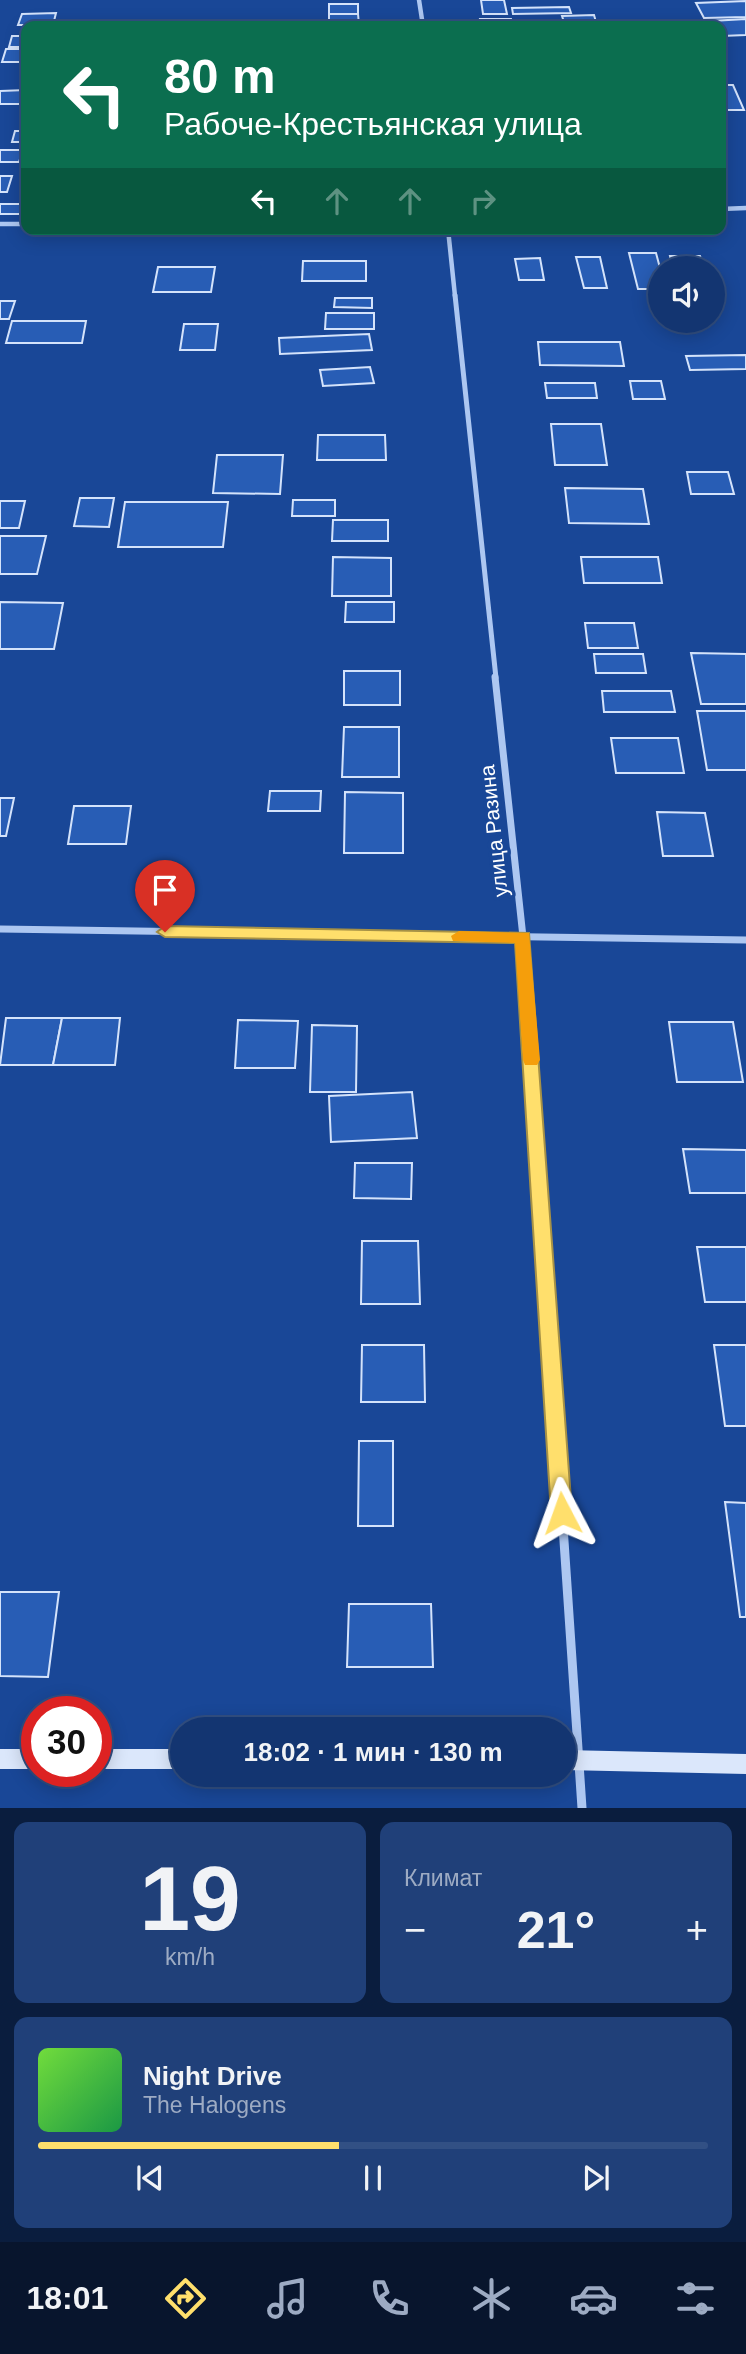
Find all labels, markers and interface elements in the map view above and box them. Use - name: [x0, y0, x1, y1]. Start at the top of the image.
- icon: left: [49, 49, 140, 140]
- text: 80 m: [164, 49, 276, 103]
- text: Рабоче-Крестьянская улица: [164, 106, 582, 142]
- icon: left: [245, 182, 283, 220]
- icon: ahead: [318, 182, 356, 220]
- icon: ahead: [391, 182, 429, 220]
- icon: right: [464, 182, 502, 220]
- map controls: [648, 256, 725, 333]
- button: sound: [648, 256, 725, 333]
- street label: улица Разина: [475, 763, 512, 898]
- pin: [135, 860, 195, 932]
- icon: arrive: [146, 871, 184, 909]
- position arrow: [525, 1476, 599, 1550]
- speed limit sign: 30: [21, 1696, 112, 1787]
- text: 18:02 · 1 мин · 130 m: [243, 1737, 503, 1767]
- text: 19: [139, 1848, 241, 1949]
- text: Климат: [404, 1865, 482, 1891]
- text: 21°: [517, 1901, 595, 1959]
- text: −: [404, 1909, 426, 1951]
- text: +: [686, 1909, 708, 1951]
- text: km/h: [165, 1944, 215, 1970]
- text: Night Drive: [143, 2061, 282, 2091]
- text: The Halogens: [143, 2092, 286, 2118]
- icon: previous: [131, 2159, 169, 2197]
- icon: pause: [354, 2159, 392, 2197]
- icon: next: [577, 2159, 615, 2197]
- icon: directions: [161, 2274, 210, 2323]
- icon: music: [263, 2274, 312, 2323]
- icon: phone: [365, 2274, 414, 2323]
- icon: climate: [467, 2274, 516, 2323]
- icon: car: [569, 2274, 618, 2323]
- icon: filters: [671, 2274, 720, 2323]
- text: 18:01: [26, 2280, 108, 2316]

